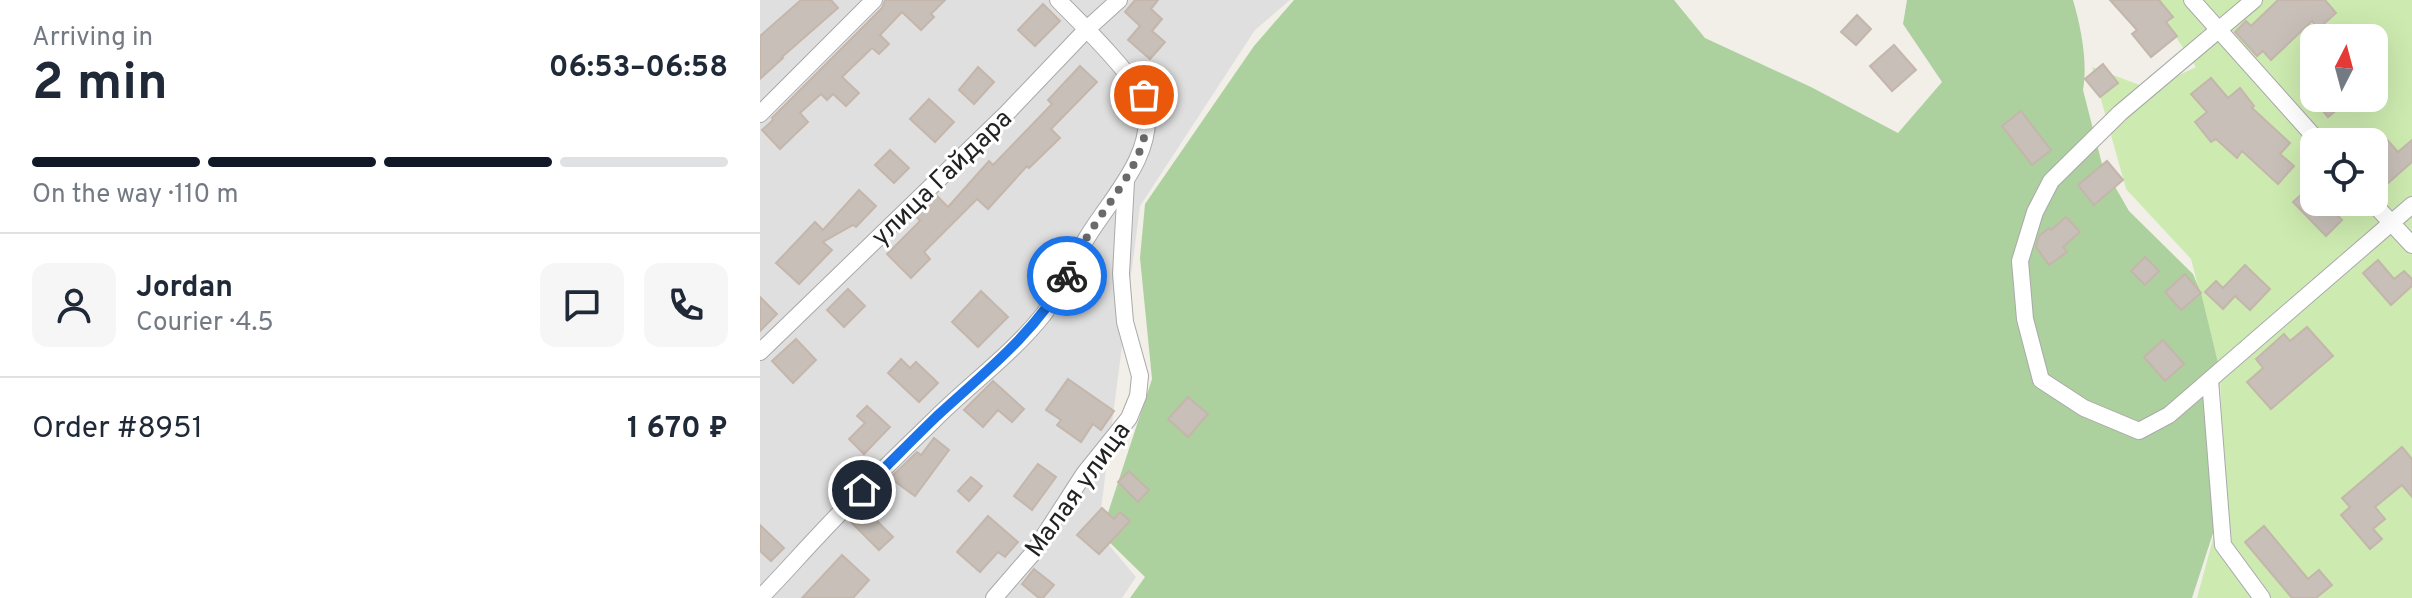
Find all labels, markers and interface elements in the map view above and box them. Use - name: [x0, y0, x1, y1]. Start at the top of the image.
- text: Arriving in: [32, 22, 153, 55]
- north arrow: [2300, 24, 2388, 112]
- map controls: [2300, 24, 2388, 216]
- text: 06:53–06:58: [549, 50, 728, 87]
- text: 2 min: [32, 52, 168, 118]
- pin: [1110, 61, 1178, 129]
- icon: bag: [1122, 73, 1166, 117]
- street label: улица Гайдара: [865, 103, 1020, 254]
- button: locate: [2300, 128, 2388, 216]
- text: On the way · 110 m: [32, 179, 238, 212]
- courier: [1027, 236, 1107, 316]
- icon: bike: [1045, 254, 1089, 298]
- button: person: [32, 263, 116, 347]
- button: chat: [540, 263, 624, 347]
- button: phone: [644, 263, 728, 347]
- text: Jordan: [136, 270, 233, 307]
- text: Courier · 4.5: [136, 307, 274, 340]
- text: Order #8951: [32, 411, 203, 448]
- text: 1 670 ₽: [627, 411, 728, 448]
- street label: Малая улица: [1019, 416, 1139, 565]
- pin: [828, 456, 896, 524]
- icon: home: [840, 468, 884, 512]

